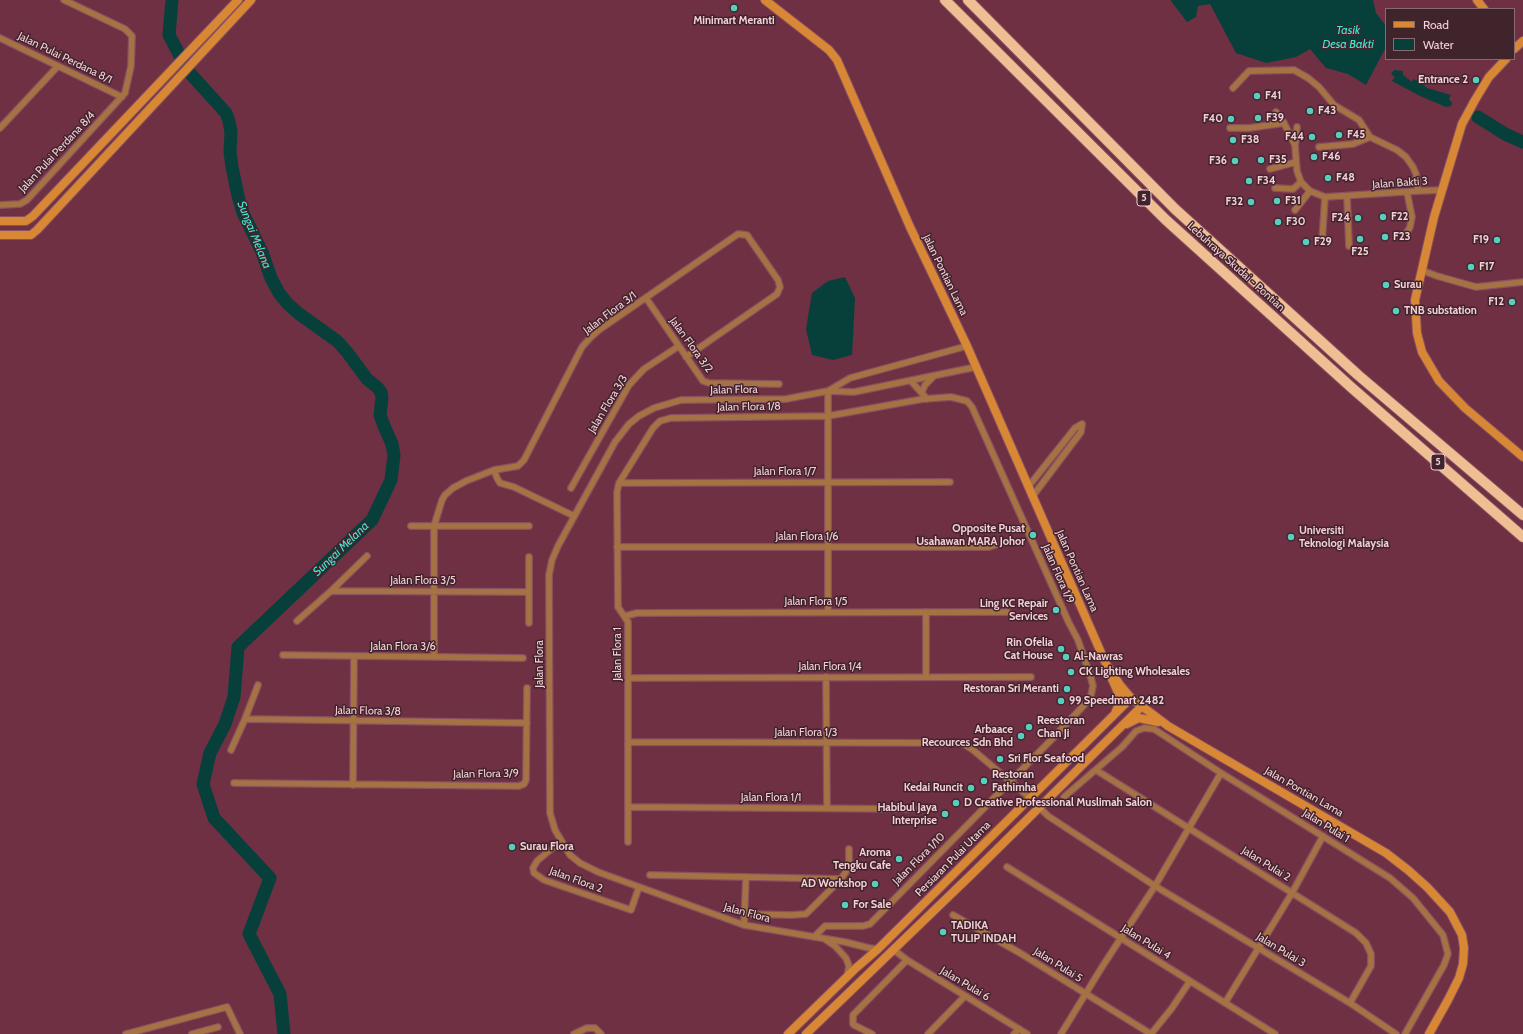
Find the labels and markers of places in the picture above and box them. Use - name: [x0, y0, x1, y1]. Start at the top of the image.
- marker: Minimart Meranti: [729, 3, 739, 13]
- place label: Minimart Meranti: [693, 14, 775, 28]
- place label: Entrance 2: [1418, 73, 1468, 87]
- marker: Entrance 2: [1471, 75, 1481, 85]
- place label: F41: [1265, 89, 1281, 103]
- marker: F41: [1252, 91, 1262, 101]
- place label: F43: [1318, 104, 1336, 118]
- marker: F43: [1305, 106, 1315, 116]
- place label: F39: [1266, 111, 1284, 125]
- place label: F40: [1203, 112, 1223, 126]
- marker: F39: [1253, 113, 1263, 123]
- marker: F40: [1226, 114, 1236, 124]
- place label: F45: [1347, 128, 1365, 142]
- place label: F44: [1285, 130, 1304, 144]
- marker: F45: [1334, 130, 1344, 140]
- marker: F44: [1307, 132, 1317, 142]
- place label: F38: [1241, 133, 1259, 147]
- marker: F38: [1228, 135, 1238, 145]
- place label: F46: [1322, 150, 1340, 164]
- marker: F46: [1309, 152, 1319, 162]
- place label: F35: [1269, 153, 1287, 167]
- place label: F36: [1209, 154, 1227, 168]
- marker: F35: [1256, 155, 1266, 165]
- marker: F36: [1230, 156, 1240, 166]
- place label: F48: [1336, 171, 1355, 185]
- marker: F48: [1323, 173, 1333, 183]
- place label: F34: [1257, 174, 1276, 188]
- marker: F34: [1244, 176, 1254, 186]
- place label: F31: [1285, 194, 1301, 208]
- place label: F32: [1225, 195, 1243, 209]
- marker: F31: [1272, 196, 1282, 206]
- marker: F32: [1246, 197, 1256, 207]
- place label: F22: [1391, 210, 1408, 224]
- place label: F24: [1332, 211, 1350, 225]
- marker: F22: [1378, 212, 1388, 222]
- marker: F24: [1353, 213, 1363, 223]
- place label: F30: [1286, 215, 1305, 229]
- marker: F30: [1273, 217, 1283, 227]
- place label: F23: [1393, 230, 1411, 244]
- marker: F23: [1380, 232, 1390, 242]
- place label: F19: [1473, 233, 1489, 247]
- marker: F25: [1355, 234, 1365, 244]
- place label: F29: [1314, 235, 1332, 249]
- marker: F19: [1492, 235, 1502, 245]
- marker: F29: [1301, 237, 1311, 247]
- place label: F25: [1351, 245, 1369, 259]
- place label: F17: [1479, 260, 1494, 274]
- marker: F17: [1466, 262, 1476, 272]
- place label: Surau: [1394, 278, 1421, 292]
- marker: Surau: [1381, 280, 1391, 290]
- place label: F12: [1488, 295, 1504, 309]
- marker: F12: [1507, 297, 1517, 307]
- place label: TNB substation: [1404, 304, 1477, 318]
- marker: TNB substation: [1391, 306, 1401, 316]
- place label: Opposite Pusat Usahawan MARA Johor: [916, 522, 1025, 548]
- place label: Universiti Teknologi Malaysia: [1299, 524, 1389, 550]
- marker: Opposite Pusat Usahawan MARA Johor: [1028, 530, 1038, 540]
- marker: Universiti Teknologi Malaysia: [1286, 532, 1296, 542]
- place label: Ling KC Repair Services: [980, 597, 1048, 623]
- marker: Ling KC Repair Services: [1051, 605, 1061, 615]
- place label: Rin Ofelia Cat House: [1004, 636, 1053, 662]
- marker: Rin Ofelia Cat House: [1056, 644, 1066, 654]
- place label: Al-Nawras: [1074, 650, 1123, 664]
- marker: Al-Nawras: [1061, 652, 1071, 662]
- place label: CK Lighting Wholesales: [1079, 665, 1190, 679]
- marker: CK Lighting Wholesales: [1066, 667, 1076, 677]
- place label: Restoran Sri Meranti: [963, 682, 1059, 696]
- marker: Restoran Sri Meranti: [1062, 684, 1072, 694]
- place label: 99 Speedmart 2482: [1069, 694, 1164, 708]
- marker: 99 Speedmart 2482: [1056, 696, 1066, 706]
- place label: Reestoran Chan Ji: [1037, 714, 1085, 740]
- marker: Reestoran Chan Ji: [1024, 722, 1034, 732]
- place label: Arbaace Recources Sdn Bhd: [922, 723, 1013, 749]
- marker: Arbaace Recources Sdn Bhd: [1016, 731, 1026, 741]
- place label: Sri Flor Seafood: [1008, 752, 1084, 766]
- marker: Sri Flor Seafood: [995, 754, 1005, 764]
- place label: Restoran Fathimha: [992, 768, 1036, 794]
- marker: Restoran Fathimha: [979, 776, 989, 786]
- place label: Kedai Runcit: [904, 781, 963, 795]
- marker: Kedai Runcit: [966, 783, 976, 793]
- place label: D Creative Professional Muslimah Salon: [964, 796, 1152, 810]
- marker: D Creative Professional Muslimah Salon: [951, 798, 961, 808]
- place label: Habibul Jaya Interprise: [877, 801, 937, 827]
- marker: Habibul Jaya Interprise: [940, 809, 950, 819]
- place label: Surau Flora: [520, 840, 574, 854]
- marker: Surau Flora: [507, 842, 517, 852]
- place label: Aroma Tengku Cafe: [833, 846, 891, 872]
- marker: Aroma Tengku Cafe: [894, 854, 904, 864]
- place label: AD Workshop: [801, 877, 867, 891]
- marker: AD Workshop: [870, 879, 880, 889]
- place label: For Sale: [853, 898, 891, 912]
- marker: For Sale: [840, 900, 850, 910]
- place label: TADIKA TULIP INDAH: [951, 919, 1016, 945]
- marker: TADIKA TULIP INDAH: [938, 927, 948, 937]

